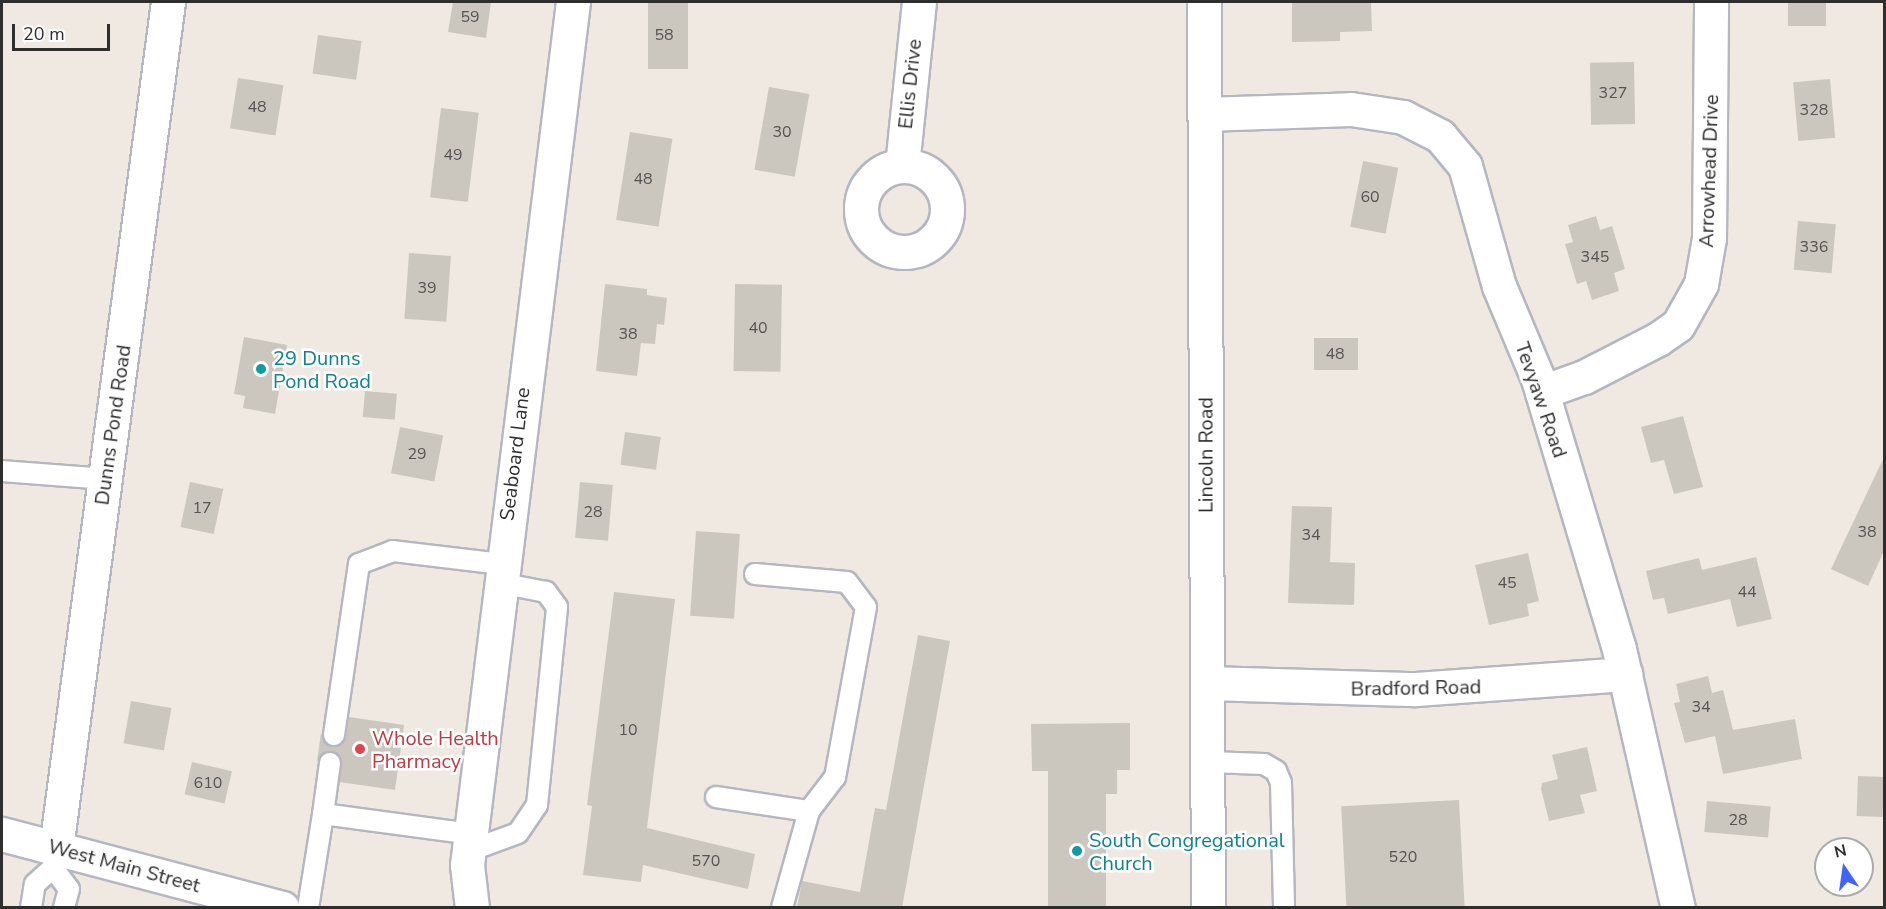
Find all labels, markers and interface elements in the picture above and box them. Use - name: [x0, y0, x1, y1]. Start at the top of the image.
- house number: 59: [460, 7, 480, 27]
- scale bar: [15, 12, 112, 50]
- text: 20 m: [23, 22, 65, 46]
- house number: 58: [654, 25, 674, 45]
- street label: Ellis Drive: [893, 38, 927, 130]
- house number: 327: [1599, 83, 1627, 103]
- street label: Arrowhead Drive: [1694, 94, 1724, 248]
- house number: 48: [247, 97, 267, 117]
- house number: 328: [1800, 100, 1828, 120]
- house number: 30: [772, 122, 792, 142]
- house number: 49: [443, 145, 463, 165]
- house number: 48: [633, 169, 653, 189]
- house number: 60: [1360, 187, 1380, 207]
- house number: 336: [1800, 237, 1828, 257]
- house number: 345: [1581, 247, 1609, 267]
- house number: 39: [417, 278, 437, 298]
- house number: 40: [748, 318, 768, 338]
- house number: 38: [618, 324, 638, 344]
- street label: Tevyaw Road: [1510, 339, 1572, 461]
- street label: Dunns Pond Road: [90, 343, 136, 507]
- house number: 48: [1325, 344, 1345, 364]
- place label: 29 Dunns Pond Road: [273, 346, 371, 393]
- marker: 29 Dunns Pond Road: [254, 362, 268, 376]
- street label: Seaboard Lane: [495, 386, 535, 522]
- street label: Lincoln Road: [1194, 397, 1218, 513]
- house number: 29: [407, 444, 427, 464]
- house number: 17: [192, 498, 212, 518]
- house number: 28: [583, 502, 603, 522]
- house number: 38: [1857, 522, 1877, 542]
- house number: 34: [1301, 525, 1321, 545]
- house number: 45: [1497, 573, 1517, 593]
- house number: 44: [1737, 582, 1757, 602]
- street label: Bradford Road: [1350, 675, 1482, 701]
- house number: 34: [1691, 697, 1711, 717]
- house number: 10: [618, 720, 638, 740]
- place label: Whole Health Pharmacy: [372, 726, 499, 773]
- marker: Whole Health Pharmacy: [353, 742, 367, 756]
- house number: 610: [194, 773, 222, 793]
- house number: 28: [1728, 810, 1748, 830]
- place label: South Congregational Church: [1089, 828, 1285, 875]
- street label: West Main Street: [45, 834, 203, 898]
- north arrow: [1814, 837, 1874, 897]
- text: N: [1832, 839, 1849, 863]
- marker: South Congregational Church: [1070, 844, 1084, 858]
- house number: 520: [1389, 847, 1417, 867]
- house number: 570: [692, 851, 720, 871]

